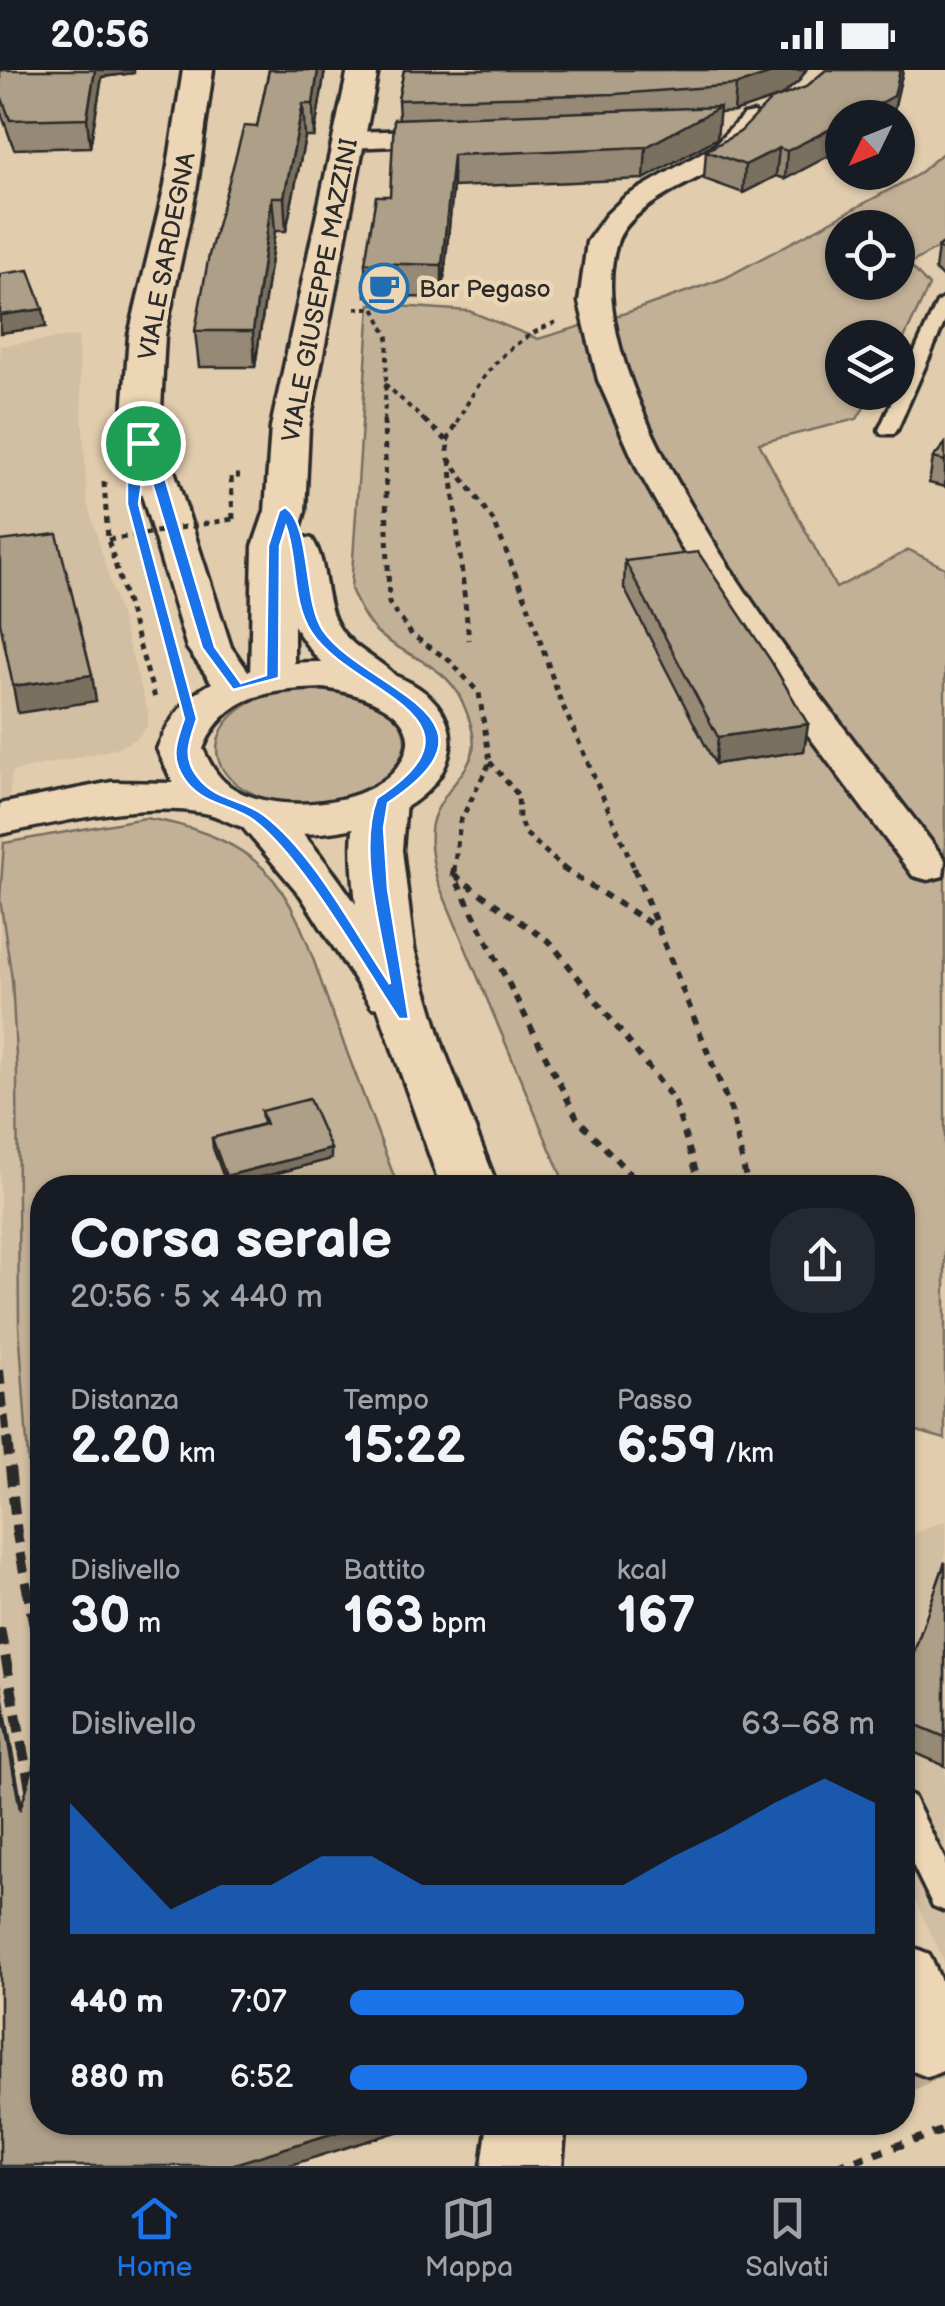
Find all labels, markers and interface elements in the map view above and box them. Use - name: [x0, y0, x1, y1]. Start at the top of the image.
- text: 20:56: [50, 13, 150, 58]
- north arrow: [825, 100, 915, 190]
- map controls: [825, 100, 915, 410]
- street label: VIALE GIUSEPPE MAZZINI: [276, 136, 365, 445]
- street label: VIALE SARDEGNA: [132, 149, 203, 363]
- button: locate: [825, 210, 915, 300]
- cafe icon: Bar Pegaso: [358, 262, 410, 314]
- place label: Bar Pegaso: [419, 274, 551, 305]
- button: layers: [825, 320, 915, 410]
- pin: [101, 401, 186, 486]
- icon: arrive: [116, 416, 171, 471]
- text: Corsa serale: [70, 1207, 392, 1274]
- button: share: [770, 1208, 875, 1313]
- text: 20:56 · 5 × 440 m: [70, 1278, 323, 1317]
- text: Distanza: [70, 1384, 179, 1417]
- text: Tempo: [343, 1384, 429, 1417]
- text: Passo: [617, 1384, 693, 1417]
- text: 2.20: [70, 1417, 171, 1477]
- text: 15:22: [343, 1417, 465, 1477]
- text: 6:59: [617, 1417, 717, 1477]
- text: km: [171, 1437, 216, 1470]
- text: /km: [717, 1437, 774, 1470]
- text: Dislivello: [70, 1554, 181, 1587]
- text: Battito: [343, 1554, 426, 1587]
- text: kcal: [617, 1554, 667, 1587]
- text: 30: [70, 1587, 130, 1647]
- text: 163: [343, 1587, 424, 1647]
- text: 167: [617, 1587, 696, 1647]
- text: m: [130, 1607, 161, 1640]
- text: bpm: [424, 1607, 487, 1640]
- text: Dislivello: [70, 1705, 196, 1744]
- text: 63–68 m: [741, 1705, 875, 1744]
- text: 440 m: [70, 1983, 164, 2022]
- text: 7:07: [230, 1983, 287, 2022]
- text: 880 m: [70, 2058, 164, 2097]
- text: 6:52: [230, 2058, 293, 2097]
- tab: Home: [116, 2191, 192, 2284]
- tab: Mappa: [425, 2191, 513, 2284]
- tab: Salvati: [746, 2191, 829, 2284]

